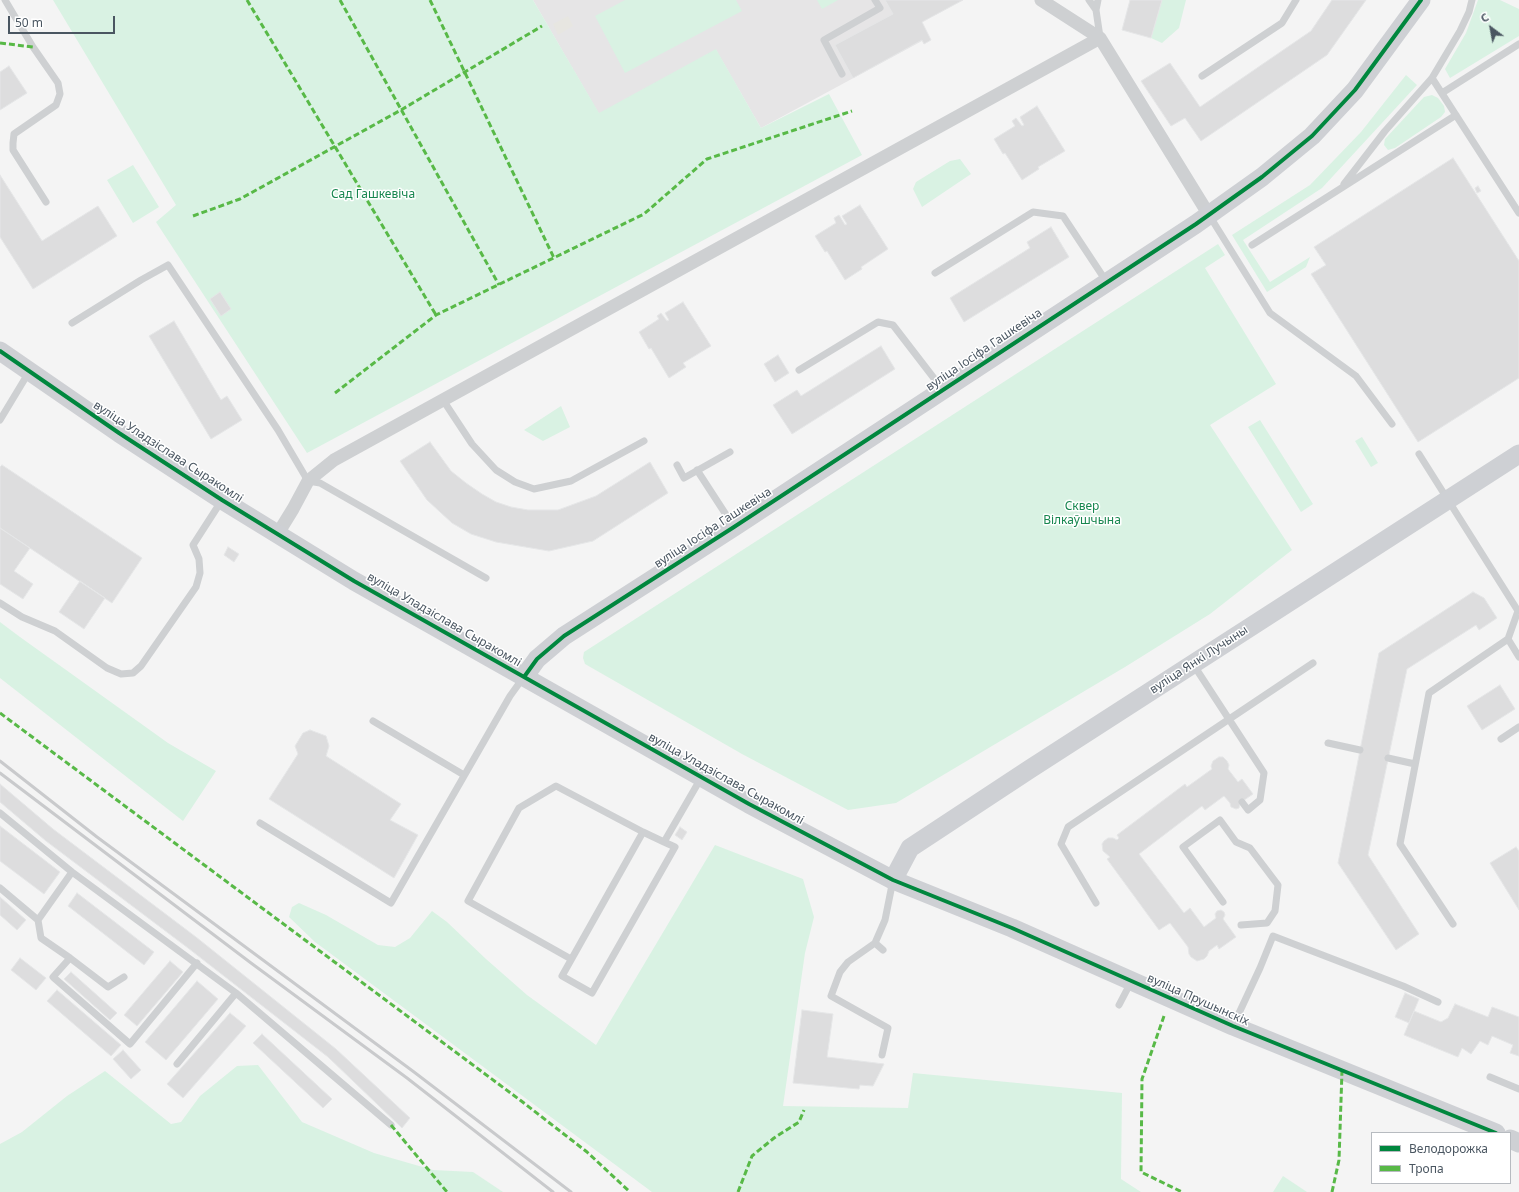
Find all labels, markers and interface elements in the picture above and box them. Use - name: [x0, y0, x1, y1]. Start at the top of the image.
- scale bar: [10, 8, 117, 34]
- north arrow: [1471, 8, 1511, 48]
- text: С: [1477, 9, 1491, 26]
- text: 50 m: [15, 14, 43, 31]
- park label: Сад Гашкевіча: [331, 188, 415, 202]
- street label: вуліца Іосіфа Гашкевіча: [923, 306, 1045, 394]
- street label: вуліца Уладзіслава Сыракомлі: [90, 398, 246, 506]
- street label: вуліца Іосіфа Гашкевіча: [652, 485, 774, 571]
- park label: Сквер Вілкаўшчына: [1043, 500, 1121, 528]
- street label: вуліца Уладзіслава Сыракомлі: [364, 570, 524, 670]
- street label: вуліца Янкі Лучыны: [1147, 623, 1251, 697]
- street label: вуліца Уладзіслава Сыракомлі: [646, 730, 806, 828]
- street label: вуліца Прушынскіх: [1145, 971, 1251, 1029]
- legend: [1371, 1132, 1511, 1184]
- text: Велодорожка: [1409, 1140, 1488, 1157]
- text: Тропа: [1409, 1160, 1444, 1177]

